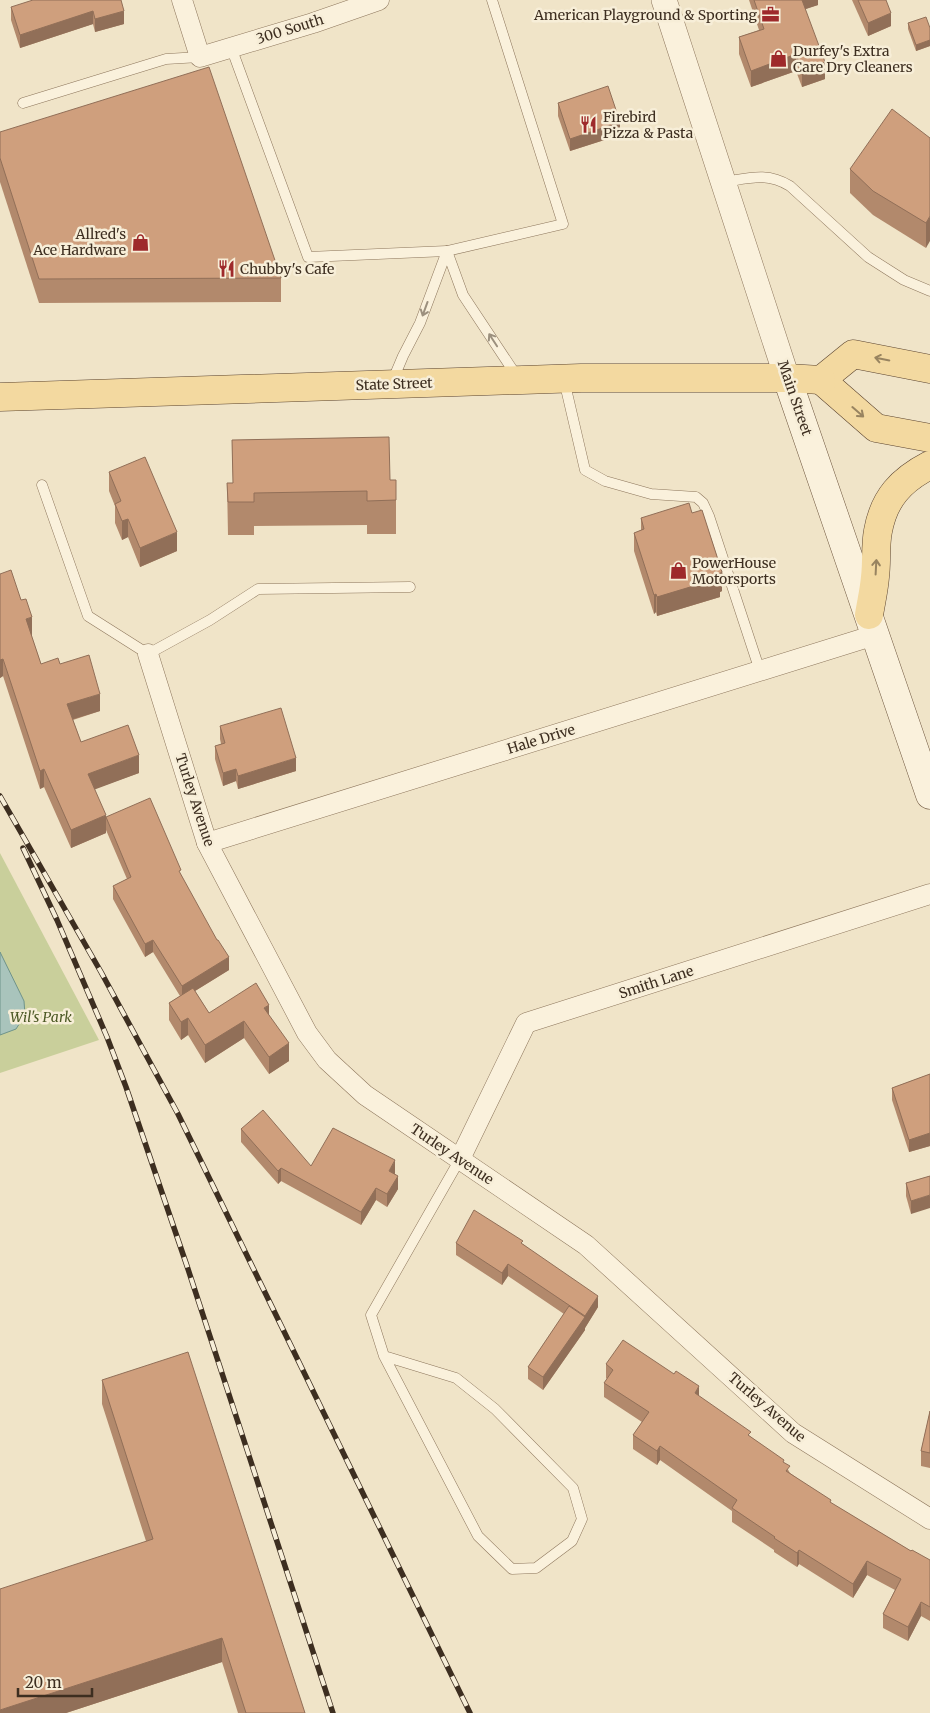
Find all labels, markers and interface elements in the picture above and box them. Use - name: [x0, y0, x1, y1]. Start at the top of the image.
- office icon: American Playground & Sporting: [761, 5, 781, 25]
- place label: American Playground & Sporting: [533, 6, 758, 24]
- street label: 300 South: [254, 10, 326, 48]
- place label: Durfey's Extra Care Dry Cleaners: [793, 42, 913, 76]
- shop icon: Durfey's Extra Care Dry Cleaners: [769, 49, 789, 69]
- place label: Firebird Pizza & Pasta: [603, 108, 694, 142]
- restaurant icon: Firebird Pizza & Pasta: [579, 115, 599, 135]
- place label: Allred's Ace Hardware: [32, 225, 126, 259]
- shop icon: Allred's Ace Hardware: [130, 232, 150, 252]
- restaurant icon: Chubby's Cafe: [216, 259, 236, 279]
- place label: Chubby's Cafe: [240, 260, 334, 278]
- one-way arrow: [420, 301, 429, 316]
- one-way arrow: [488, 333, 498, 347]
- one-way arrow: [874, 354, 890, 364]
- street label: Main Street: [774, 358, 816, 439]
- street label: State Street: [355, 374, 433, 394]
- one-way arrow: [851, 406, 864, 417]
- place label: PowerHouse Motorsports: [692, 554, 776, 588]
- one-way arrow: [871, 559, 880, 575]
- shop icon: PowerHouse Motorsports: [668, 561, 688, 581]
- street label: Hale Drive: [505, 720, 577, 758]
- street label: Turley Avenue: [172, 751, 218, 849]
- street label: Smith Lane: [616, 961, 696, 1003]
- park label: Wil's Park: [10, 1008, 72, 1026]
- street label: Turley Avenue: [407, 1120, 497, 1188]
- street label: Turley Avenue: [725, 1369, 809, 1445]
- scale bar: [18, 1666, 91, 1698]
- text: 20 m: [25, 1673, 62, 1692]

